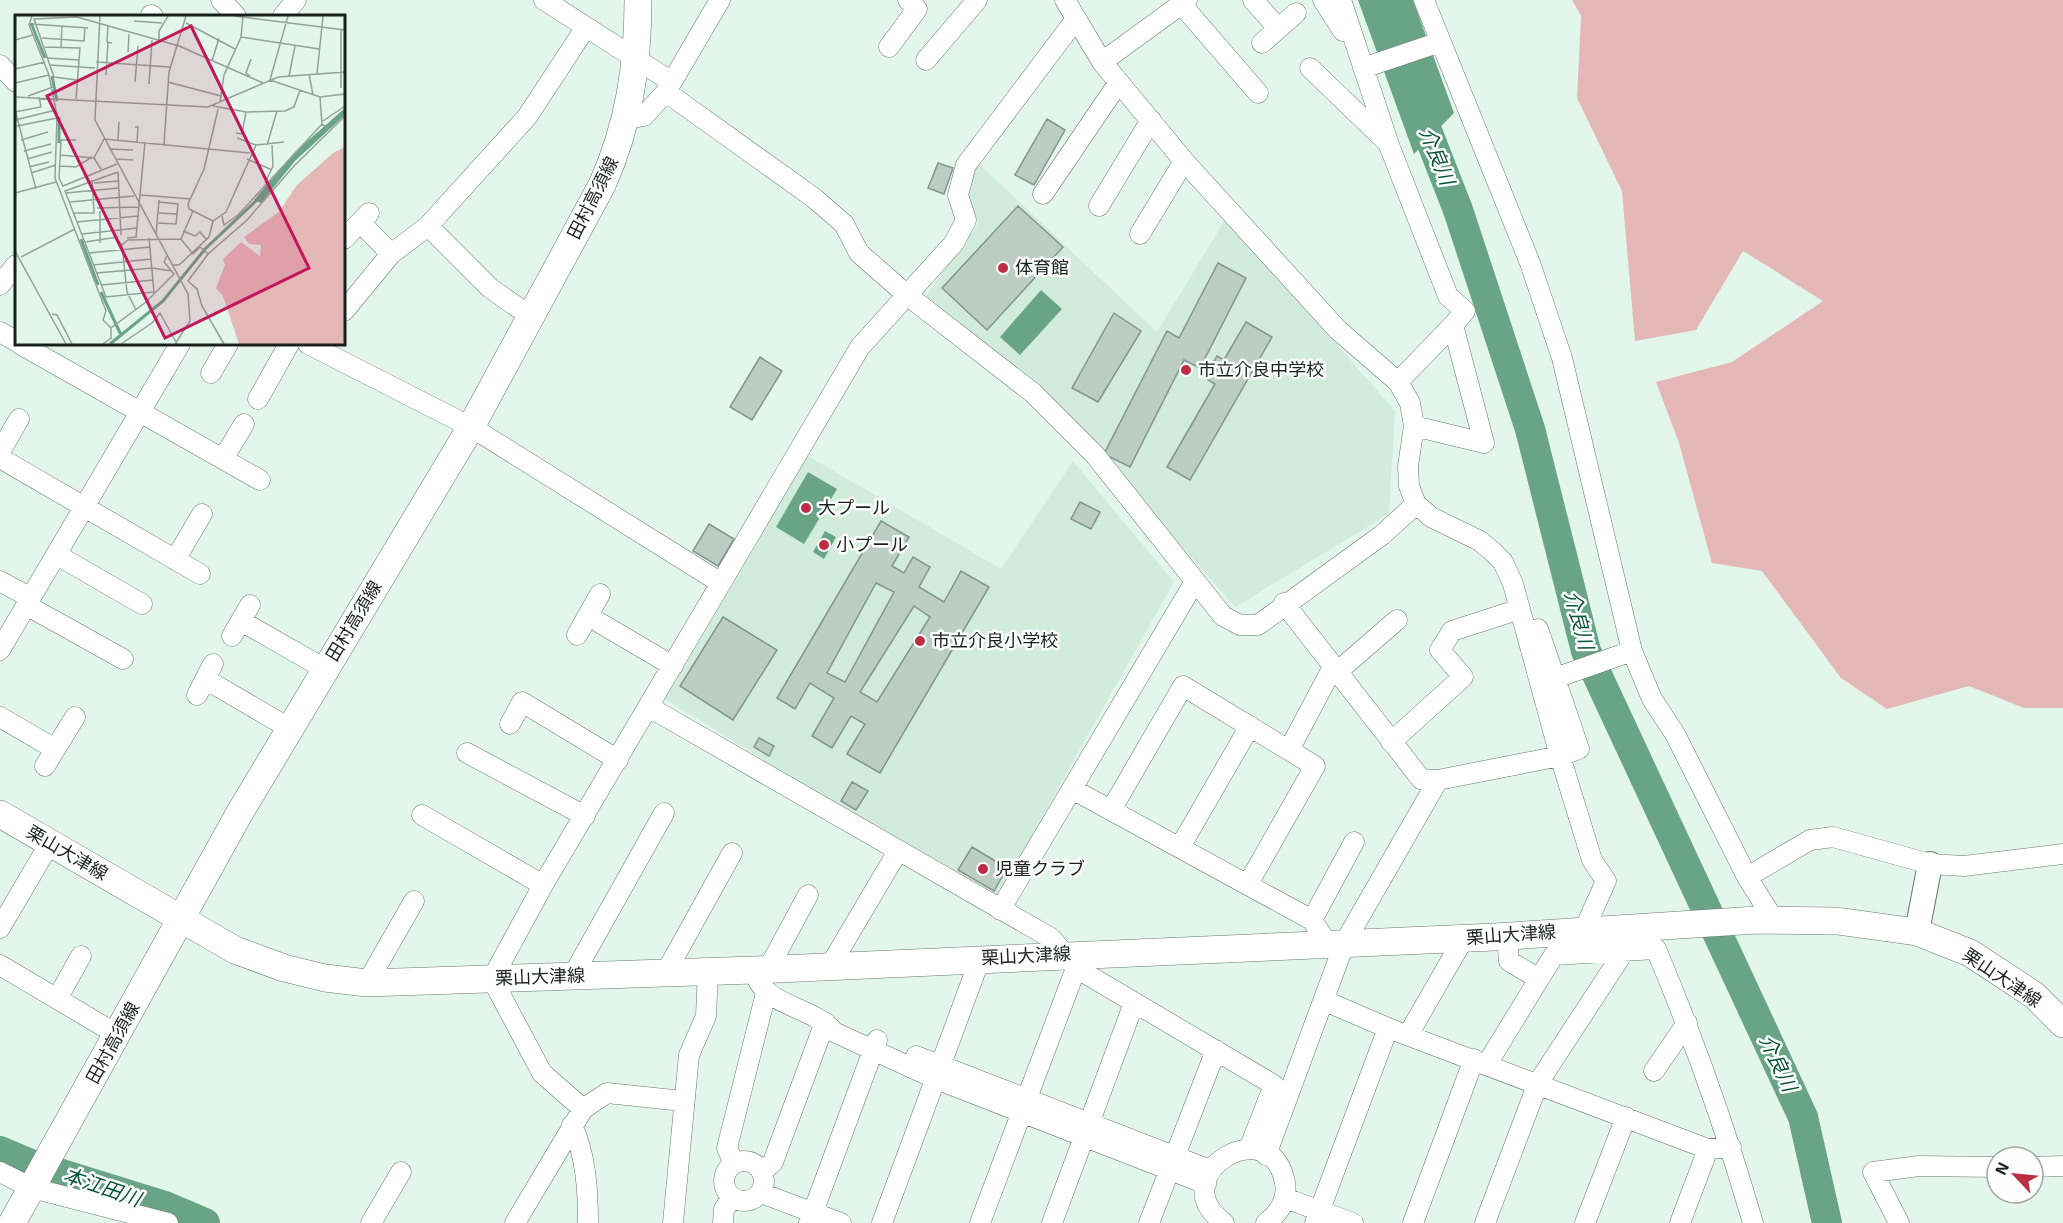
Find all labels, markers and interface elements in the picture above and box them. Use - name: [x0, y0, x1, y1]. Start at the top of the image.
- inset map: [15, 15, 345, 345]
- water label: 介良川: [1416, 123, 1461, 190]
- street label: 田村高須線: [562, 152, 622, 243]
- place label: 体育館: [1015, 256, 1069, 278]
- marker: 体育館: [996, 261, 1010, 275]
- place label: 市立介良中学校: [1198, 358, 1324, 380]
- marker: 市立介良中学校: [1179, 363, 1193, 377]
- place label: 大プール: [818, 496, 890, 518]
- marker: 大プール: [799, 501, 813, 515]
- place label: 小プール: [836, 533, 908, 555]
- marker: 小プール: [817, 538, 831, 552]
- street label: 田村高須線: [321, 576, 386, 665]
- water label: 介良川: [1561, 588, 1600, 654]
- place label: 市立介良小学校: [932, 629, 1058, 651]
- marker: 市立介良小学校: [913, 634, 927, 648]
- street label: 栗山大津線: [23, 820, 112, 884]
- place label: 児童クラブ: [995, 857, 1085, 879]
- marker: 児童クラブ: [976, 862, 990, 876]
- street label: 栗山大津線: [1465, 920, 1557, 948]
- street label: 栗山大津線: [980, 942, 1071, 968]
- street label: 栗山大津線: [1959, 943, 2046, 1011]
- street label: 栗山大津線: [495, 963, 585, 989]
- street label: 田村高須線: [81, 998, 144, 1087]
- water label: 介良川: [1755, 1030, 1803, 1097]
- north arrow: [1985, 1145, 2045, 1205]
- text: N: [1990, 1159, 2012, 1178]
- water label: 本江田川: [61, 1162, 146, 1211]

